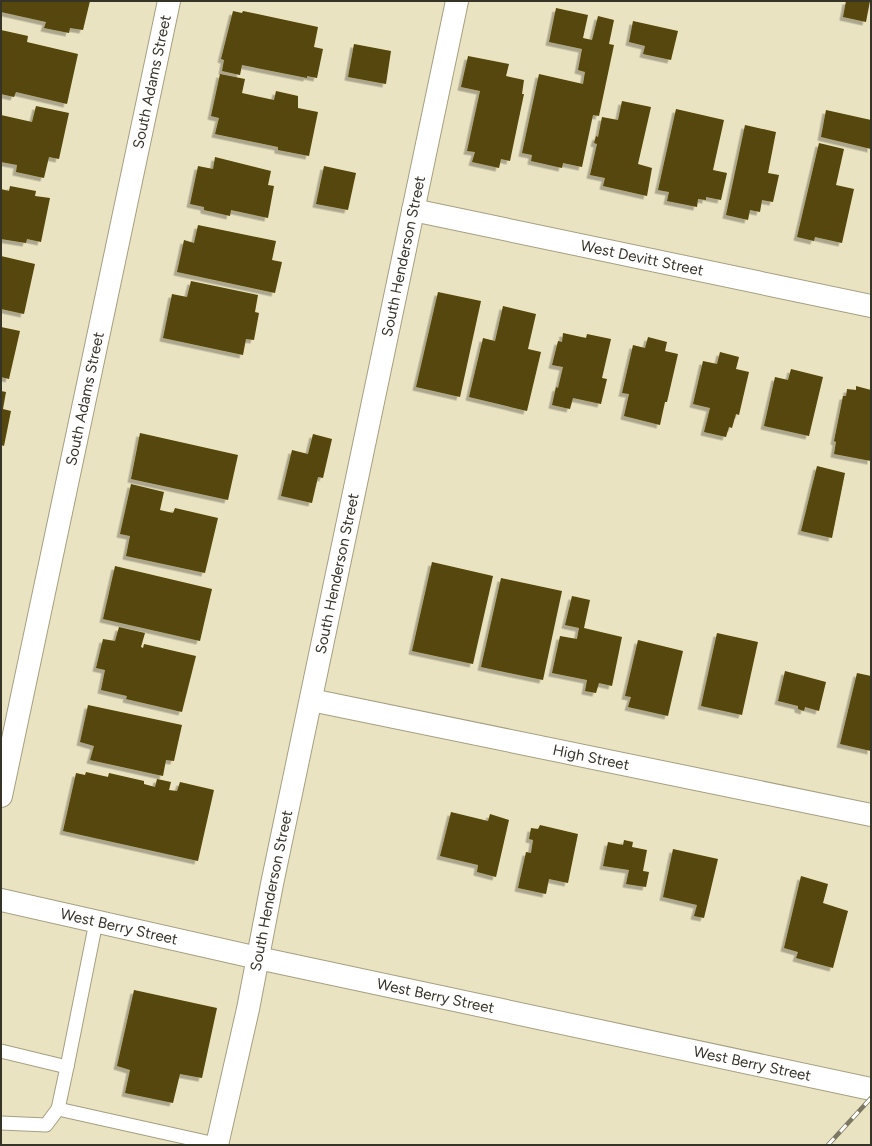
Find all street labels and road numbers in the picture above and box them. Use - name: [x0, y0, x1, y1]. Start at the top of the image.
- street label: South Adams Street: [129, 13, 175, 150]
- street label: South Henderson Street: [378, 174, 429, 338]
- street label: West Devitt Street: [579, 236, 705, 280]
- street label: South Adams Street: [62, 330, 108, 467]
- street label: South Henderson Street: [311, 491, 363, 656]
- street label: High Street: [551, 741, 631, 774]
- street label: South Henderson Street: [246, 808, 296, 973]
- street label: West Berry Street: [59, 905, 180, 949]
- street label: West Berry Street: [375, 975, 496, 1017]
- street label: West Berry Street: [692, 1042, 813, 1085]

